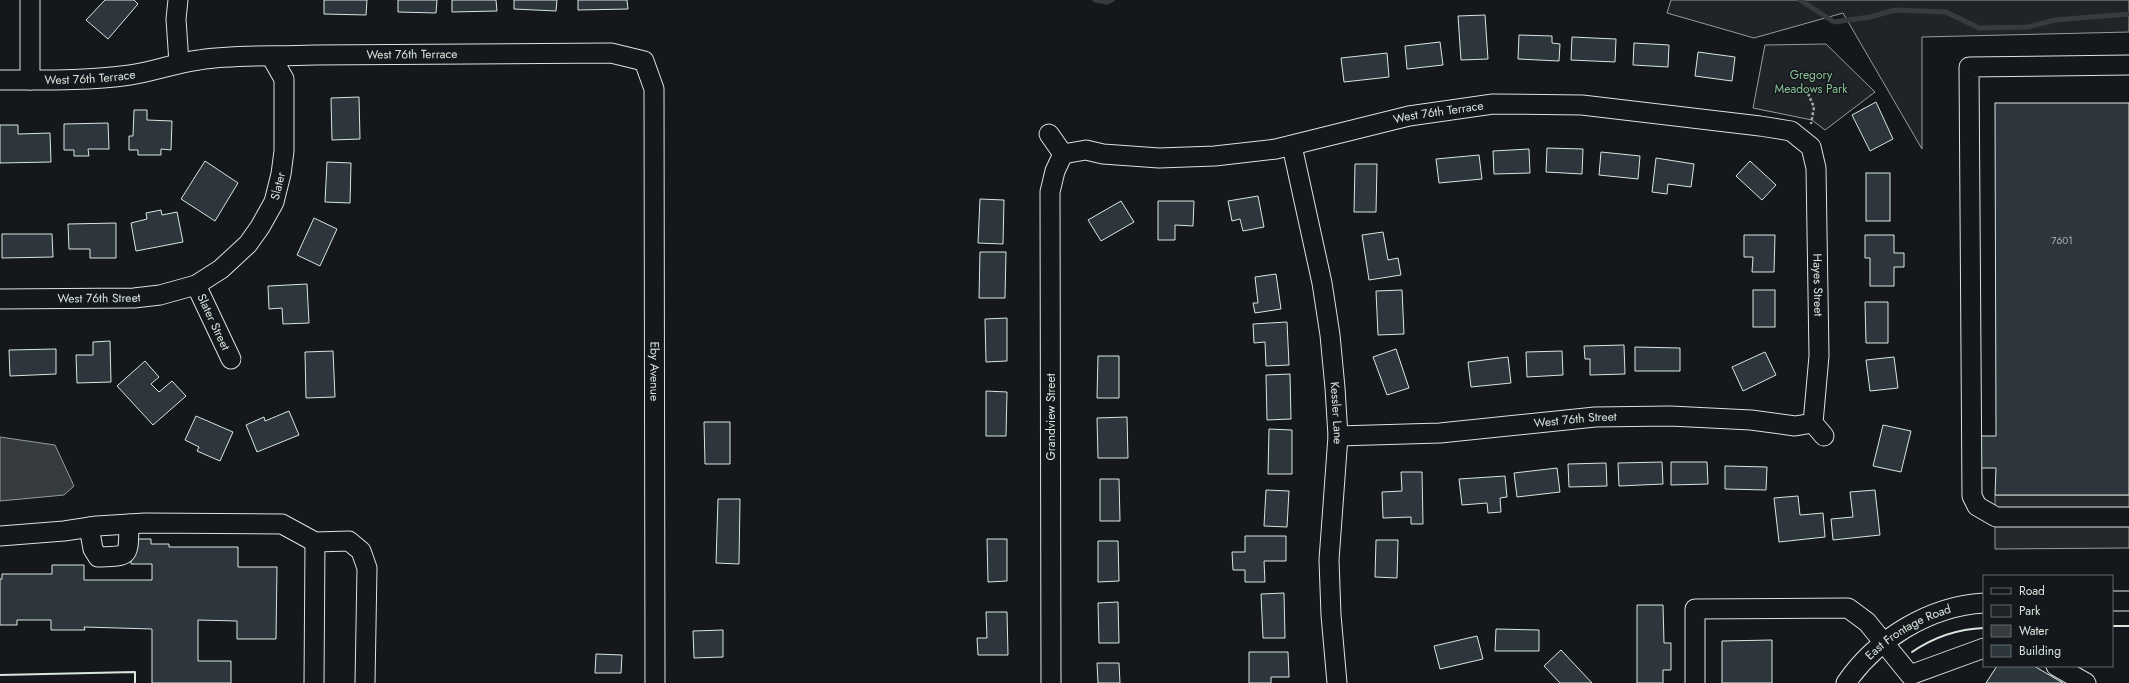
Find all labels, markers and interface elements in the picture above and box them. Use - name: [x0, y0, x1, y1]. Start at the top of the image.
- street label: West 76th Terrace: [366, 45, 458, 64]
- street label: West 76th Terrace: [44, 65, 137, 89]
- park label: Gregory Meadows Park: [1775, 66, 1848, 98]
- street label: West 76th Terrace: [1391, 96, 1485, 129]
- street label: Slater: [266, 169, 290, 202]
- house number: 7601: [2051, 233, 2073, 248]
- street label: Hayes Street: [1808, 253, 1827, 316]
- street label: West 76th Street: [57, 288, 142, 308]
- street label: Slater Street: [192, 291, 235, 353]
- street label: Eby Avenue: [645, 341, 664, 401]
- street label: Grandview Street: [1042, 373, 1060, 461]
- street label: Kessler Lane: [1325, 381, 1347, 445]
- street label: West 76th Street: [1533, 408, 1617, 432]
- legend: [1983, 575, 2113, 667]
- text: Road: [2019, 582, 2045, 600]
- street label: East Frontage Road: [1861, 600, 1953, 664]
- text: Park: [2019, 602, 2041, 620]
- text: Water: [2019, 622, 2050, 640]
- text: Building: [2019, 642, 2061, 660]

